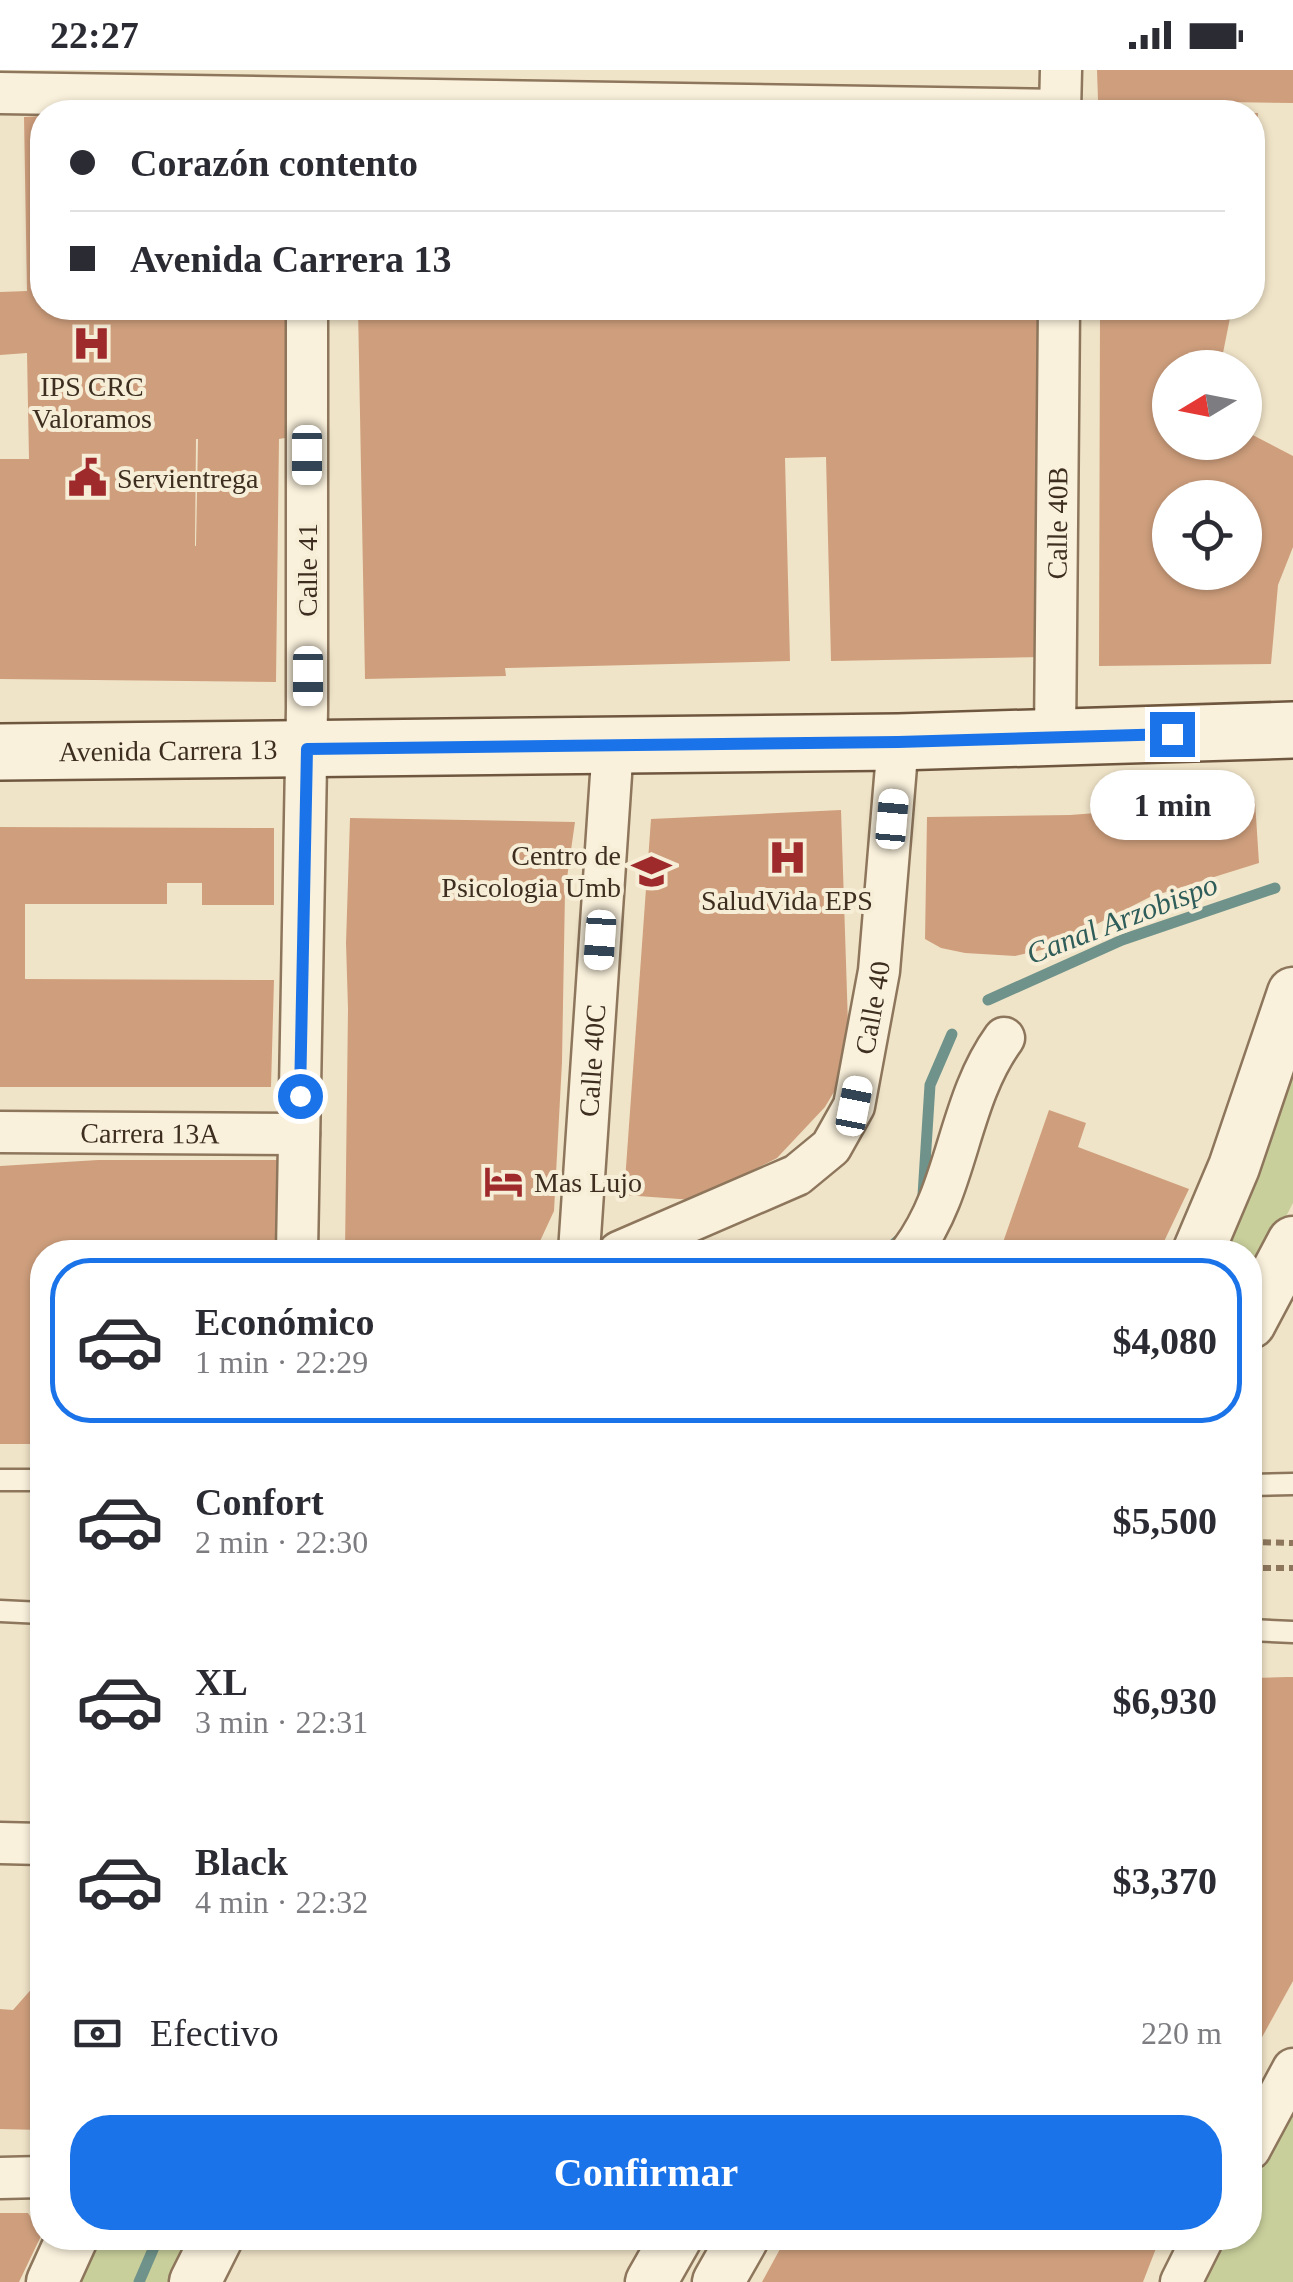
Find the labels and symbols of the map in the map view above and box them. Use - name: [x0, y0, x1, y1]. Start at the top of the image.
- hospital icon: IPS CRC Valoramos: [71, 322, 113, 364]
- north arrow: [1152, 350, 1262, 460]
- place label: IPS CRC Valoramos: [32, 371, 152, 434]
- car: [292, 425, 322, 485]
- public building icon: Servientrega: [66, 457, 108, 499]
- place label: Servientrega: [117, 463, 259, 494]
- street label: Calle 40B: [1041, 466, 1074, 580]
- street label: Calle 41: [292, 523, 323, 617]
- car: [293, 646, 323, 706]
- route end: [1150, 712, 1195, 757]
- street label: Avenida Carrera 13: [58, 734, 278, 767]
- callout: 1 min: [1090, 769, 1254, 839]
- car: [874, 788, 910, 850]
- hospital icon: SaludVida EPS: [766, 836, 808, 878]
- place label: Centro de Psicologia Umb: [441, 840, 621, 903]
- school or university icon: Centro de Psicologia Umb: [630, 850, 672, 892]
- water label: Canal Arzobispo: [1022, 867, 1222, 970]
- place label: SaludVida EPS: [701, 885, 873, 916]
- car: [583, 909, 617, 971]
- street label: Calle 40: [849, 960, 896, 1057]
- street label: Calle 40C: [573, 1003, 612, 1118]
- route start: [278, 1074, 323, 1119]
- car: [834, 1074, 874, 1138]
- street label: Carrera 13A: [80, 1118, 220, 1149]
- hotel icon: Mas Lujo: [483, 1161, 525, 1203]
- place label: Mas Lujo: [534, 1167, 642, 1198]

